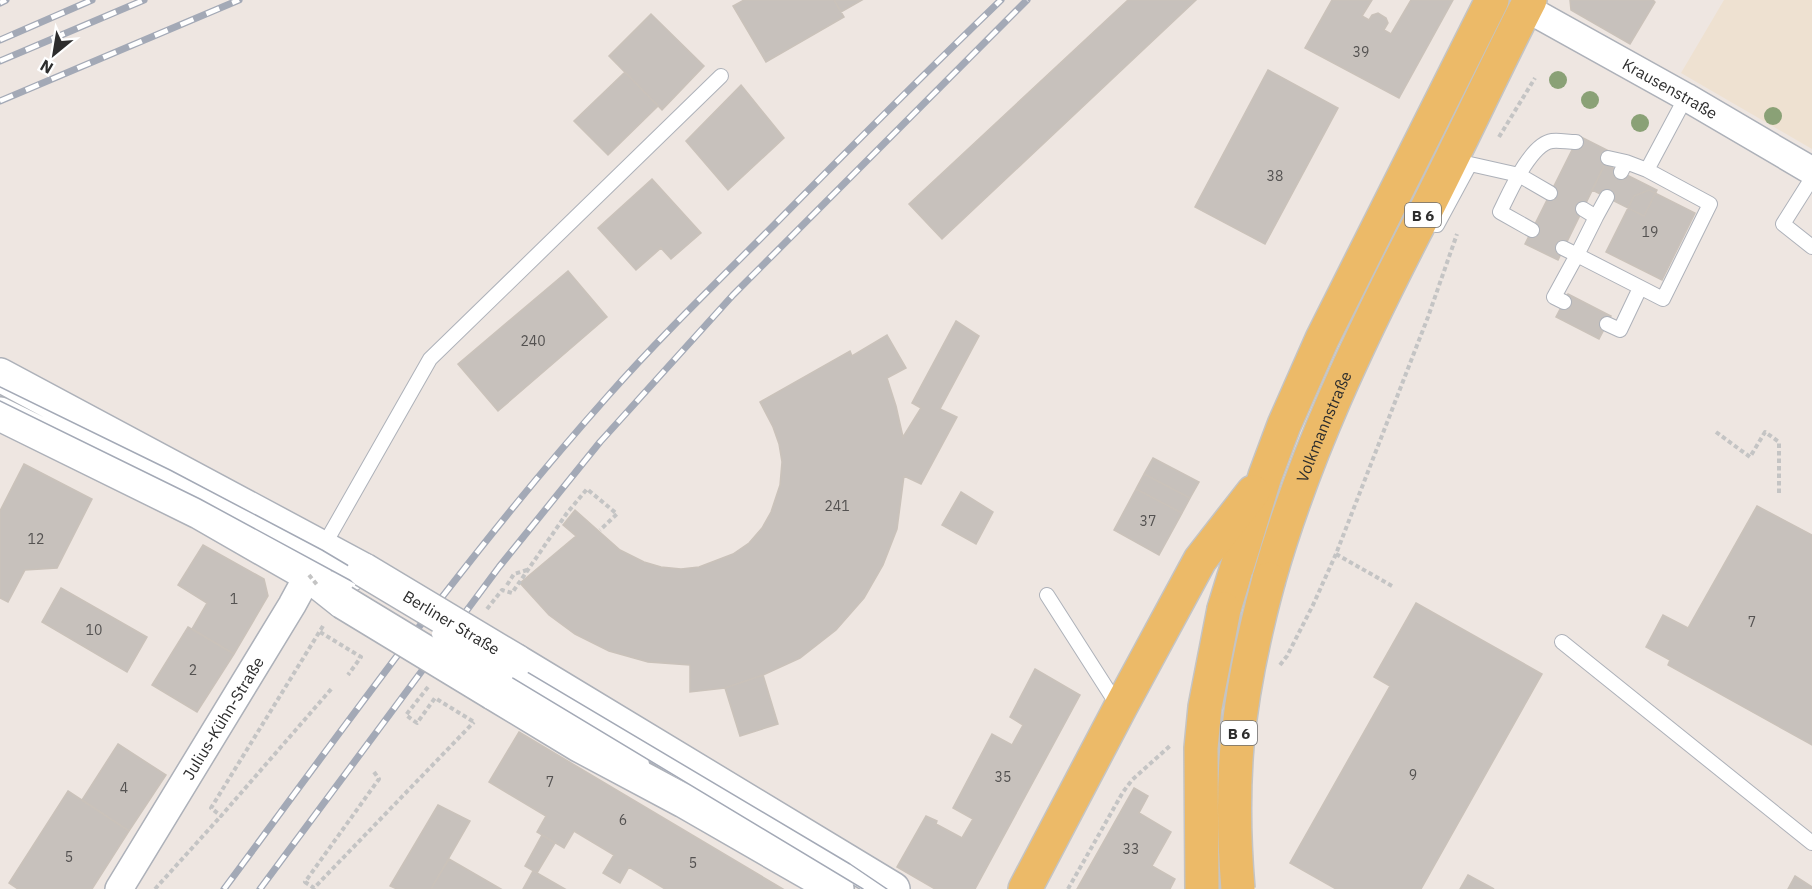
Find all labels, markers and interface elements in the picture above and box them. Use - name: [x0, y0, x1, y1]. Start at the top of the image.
- north arrow: [24, 24, 84, 84]
- house number: 39: [1353, 43, 1369, 61]
- street label: Krausenstraße: [1619, 54, 1721, 123]
- text: N: [36, 55, 57, 79]
- house number: 38: [1267, 167, 1283, 185]
- road number: B 6: [1405, 203, 1441, 227]
- house number: 19: [1642, 223, 1658, 241]
- house number: 240: [520, 332, 546, 350]
- street label: Volkmannstraße: [1292, 368, 1356, 485]
- house number: 241: [824, 497, 850, 515]
- house number: 37: [1140, 512, 1156, 530]
- house number: 12: [28, 530, 44, 548]
- street label: Berliner Straße: [399, 586, 504, 659]
- house number: 1: [230, 590, 238, 608]
- house number: 7: [1748, 613, 1756, 631]
- house number: 10: [86, 621, 102, 639]
- street label: Julius-Kühn-Straße: [178, 653, 268, 783]
- house number: 2: [189, 661, 197, 679]
- road number: B 6: [1221, 721, 1257, 745]
- house number: 9: [1409, 766, 1417, 784]
- house number: 35: [995, 768, 1011, 786]
- house number: 7: [546, 773, 554, 791]
- house number: 4: [120, 779, 128, 797]
- house number: 6: [619, 811, 627, 829]
- house number: 33: [1123, 840, 1139, 858]
- house number: 5: [65, 848, 73, 866]
- house number: 5: [689, 854, 697, 872]

